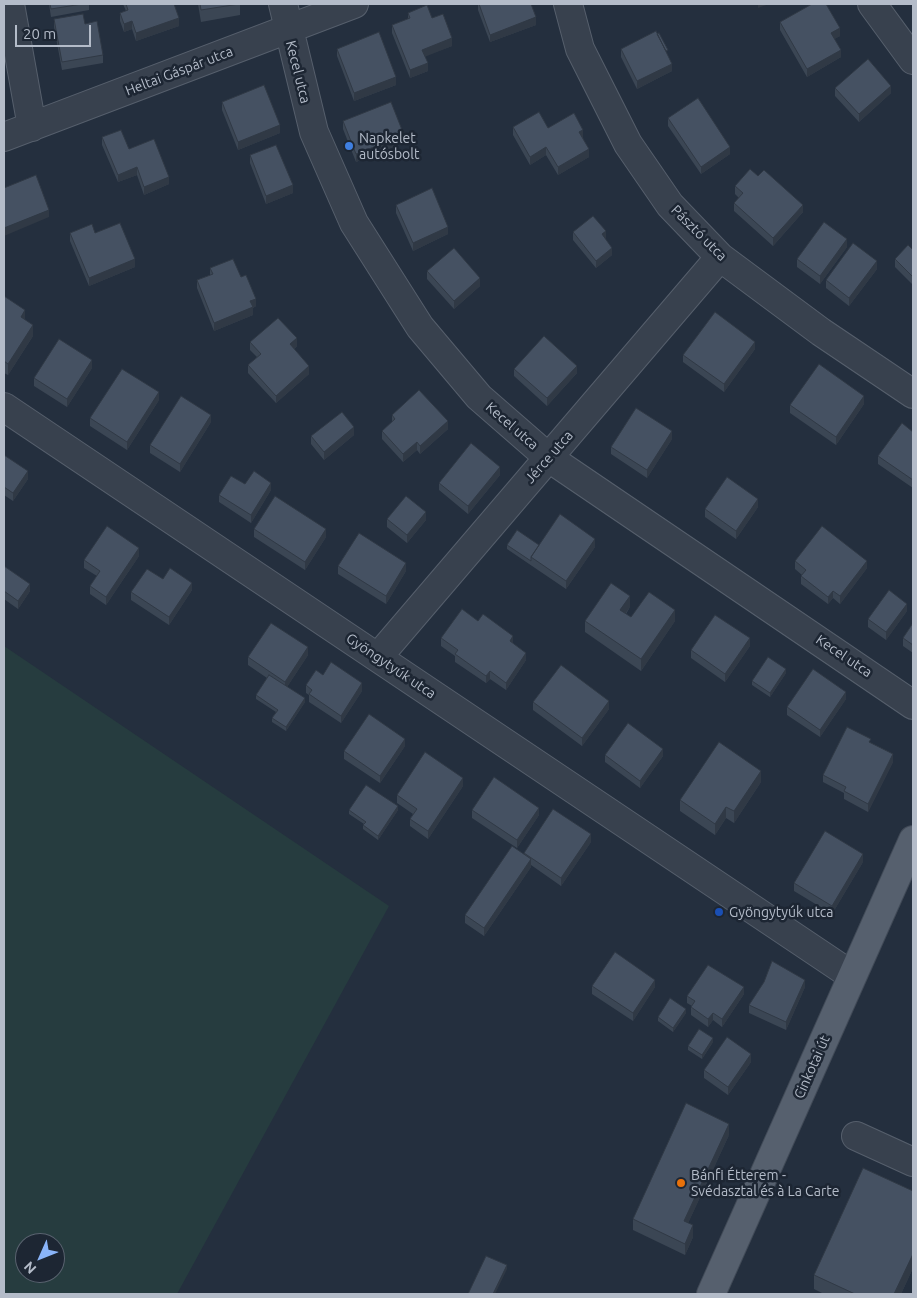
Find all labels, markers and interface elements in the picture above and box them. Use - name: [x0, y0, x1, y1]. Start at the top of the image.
- scale bar: [18, 15, 94, 47]
- text: 20 m: [23, 25, 56, 42]
- street label: Kecel utca: [282, 39, 314, 105]
- street label: Heltai Gáspár utca: [123, 43, 235, 99]
- place label: Napkelet autósbolt: [359, 130, 419, 162]
- marker: Napkelet autósbolt: [343, 140, 355, 152]
- street label: Pásztó utca: [668, 202, 730, 264]
- street label: Kecel utca: [482, 399, 542, 453]
- street label: Jérce utca: [522, 427, 576, 487]
- street label: Gyöngytyúk utca: [343, 630, 439, 702]
- street label: Kecel utca: [813, 631, 875, 681]
- place label: Gyöngytyúk utca: [729, 904, 834, 920]
- marker: Gyöngytyúk utca: [713, 906, 725, 918]
- street label: Cinkotai út: [791, 1033, 833, 1101]
- place label: Bánfi Étterem - Svédasztal és à La Carte: [691, 1167, 839, 1200]
- marker: Bánfi Étterem - Svédasztal és à La Carte: [675, 1177, 687, 1189]
- north arrow: [15, 1233, 65, 1283]
- text: N: [21, 1258, 39, 1277]

